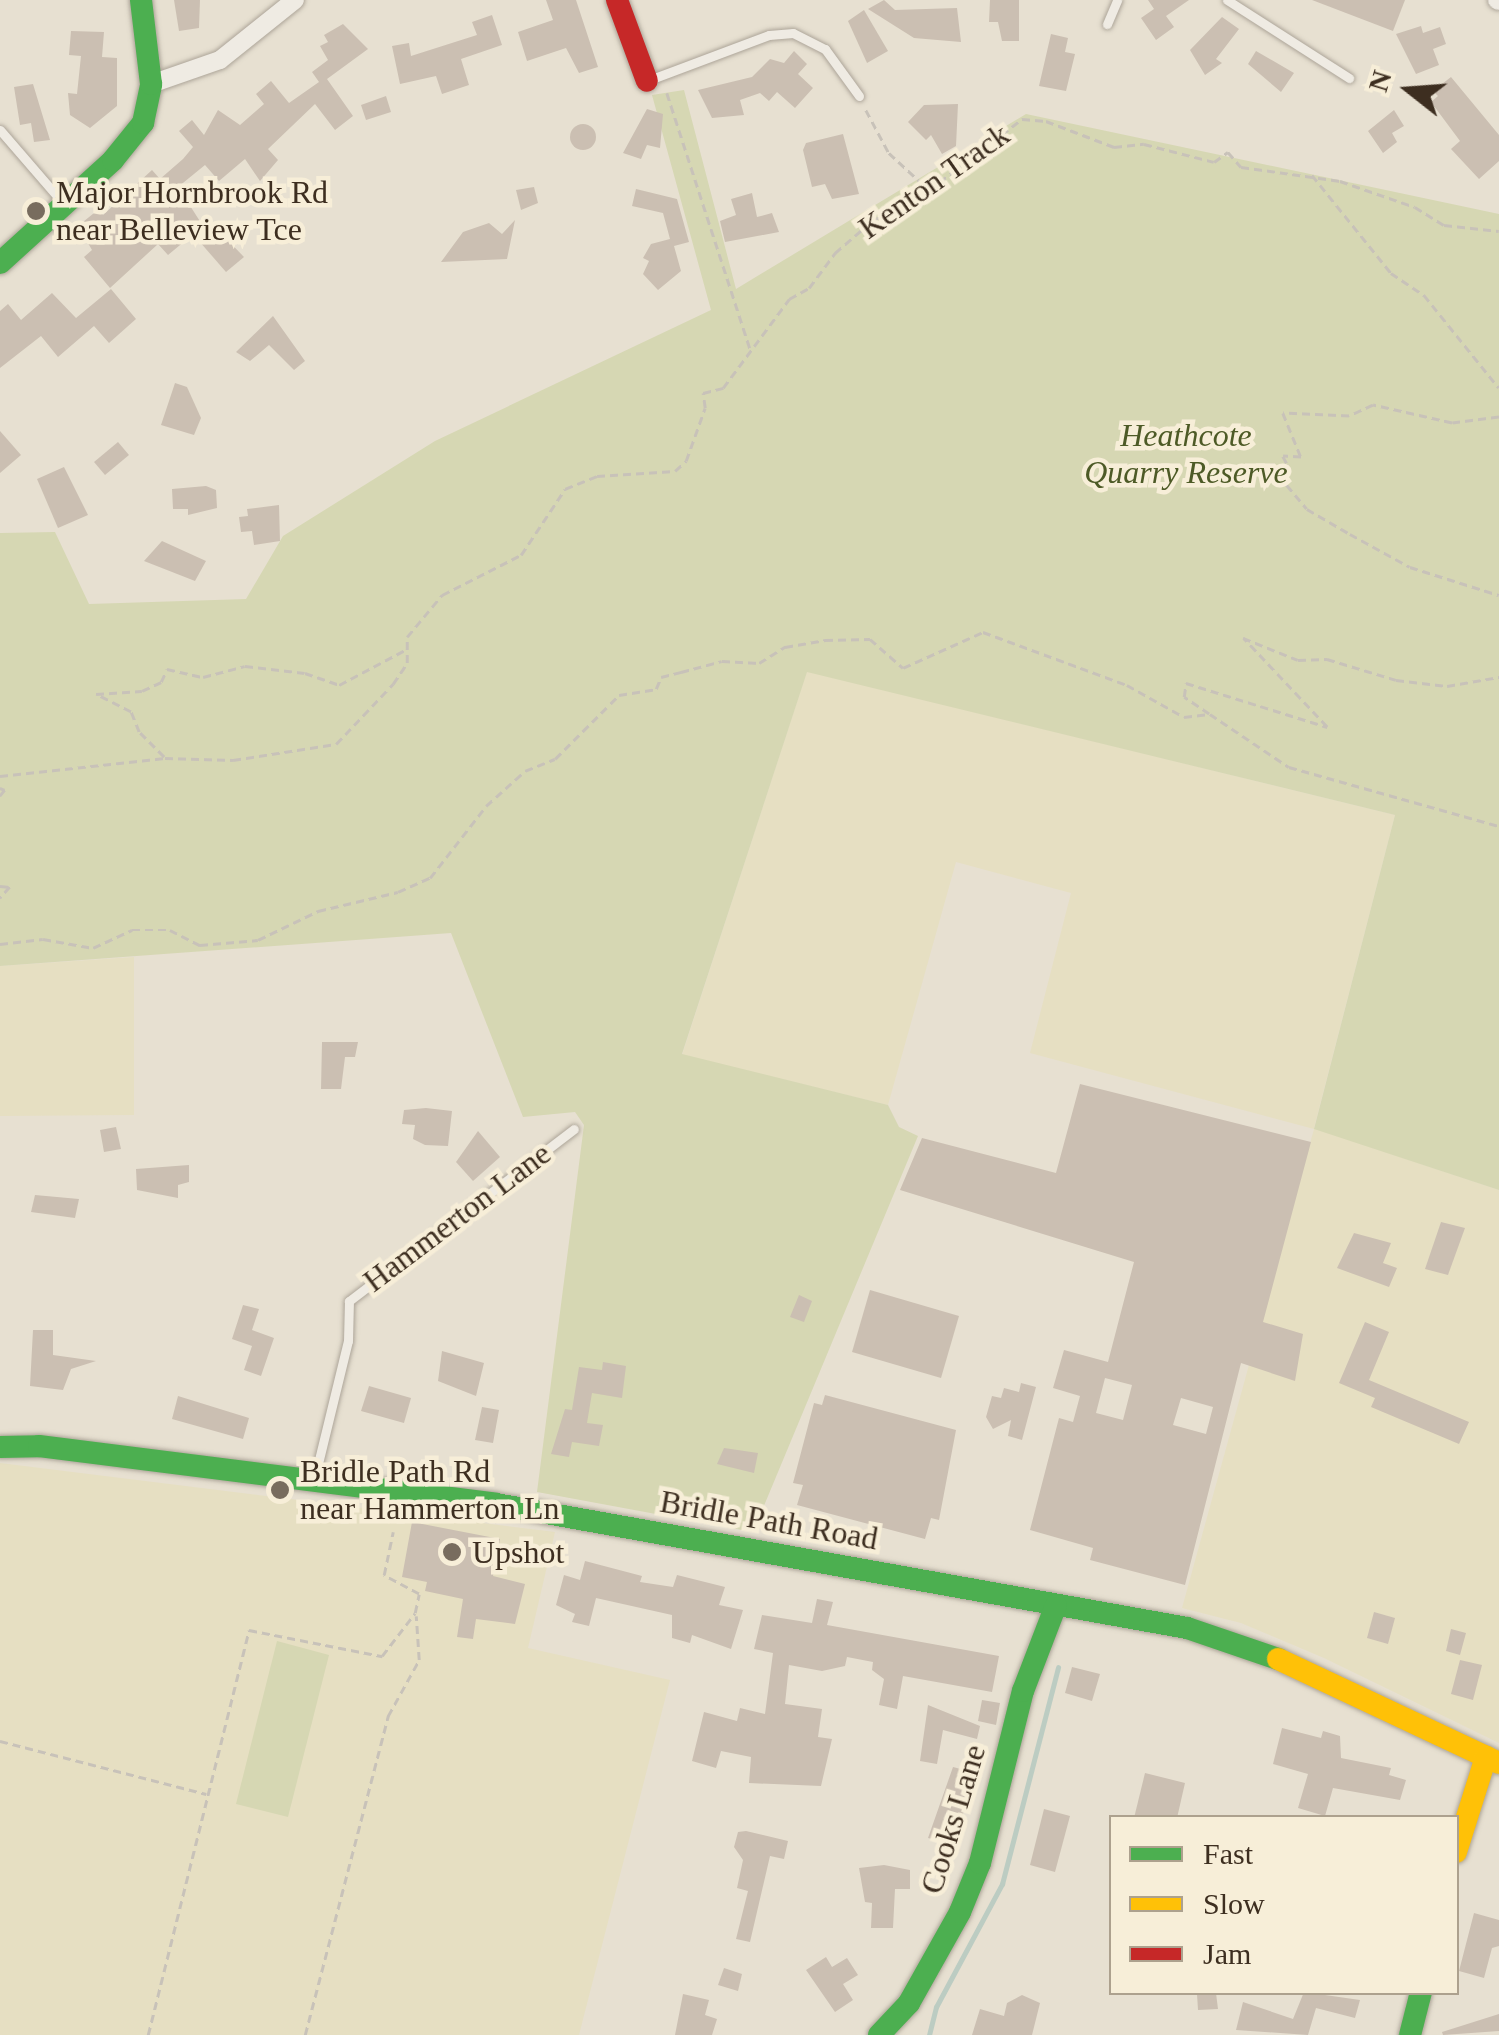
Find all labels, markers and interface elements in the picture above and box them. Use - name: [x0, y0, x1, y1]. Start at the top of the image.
- north arrow: [1359, 40, 1459, 140]
- text: N: [1362, 67, 1398, 95]
- street label: Kenton Track: [851, 115, 1017, 247]
- place label: Major Hornbrook Rd near Belleview Tce: [56, 174, 328, 249]
- marker: Major Hornbrook Rd near Belleview Tce: [25, 200, 47, 222]
- park label: Heathcote Quarry Reserve: [1084, 417, 1288, 492]
- street label: Hammerton Lane: [356, 1134, 558, 1300]
- place label: Bridle Path Rd near Hammerton Ln: [300, 1453, 559, 1528]
- marker: Bridle Path Rd near Hammerton Ln: [269, 1479, 291, 1501]
- street label: Bridle Path Road: [657, 1482, 881, 1558]
- place label: Upshot: [472, 1533, 564, 1571]
- marker: Upshot: [441, 1541, 463, 1563]
- street label: Cooks Lane: [912, 1740, 994, 1898]
- legend: [1109, 1815, 1459, 1995]
- text: Fast: [1203, 1837, 1253, 1870]
- text: Slow: [1203, 1887, 1265, 1920]
- text: Jam: [1203, 1937, 1251, 1970]

